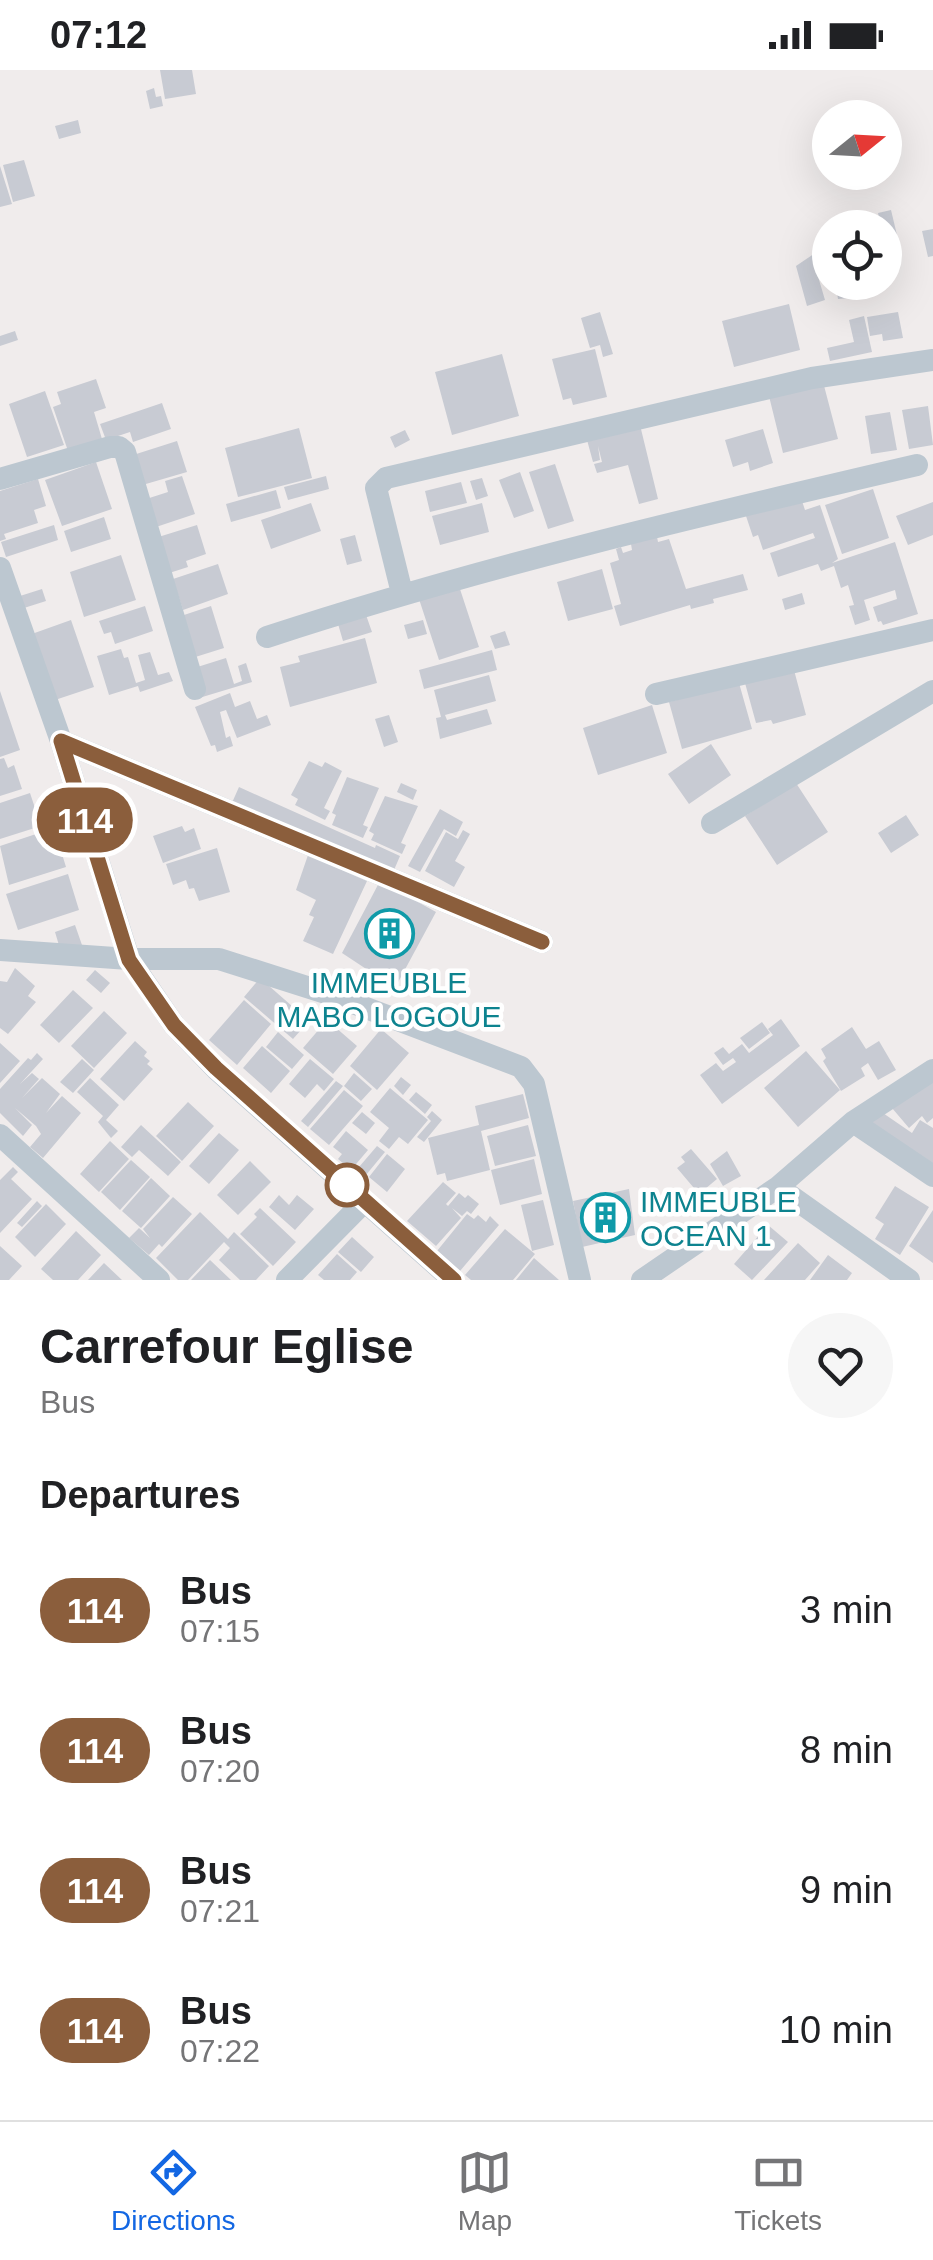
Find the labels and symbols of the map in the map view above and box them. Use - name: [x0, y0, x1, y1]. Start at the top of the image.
- north arrow: [812, 100, 902, 190]
- line badge: 114: [28, 788, 142, 852]
- building icon: IMMEUBLE MABO LOGOUE: [363, 907, 415, 959]
- place label: IMMEUBLE MABO LOGOUE: [276, 966, 502, 1033]
- unlabelled marker: [326, 1164, 368, 1206]
- place label: IMMEUBLE OCEAN 1: [640, 1185, 797, 1252]
- building icon: IMMEUBLE OCEAN 1: [579, 1192, 631, 1244]

